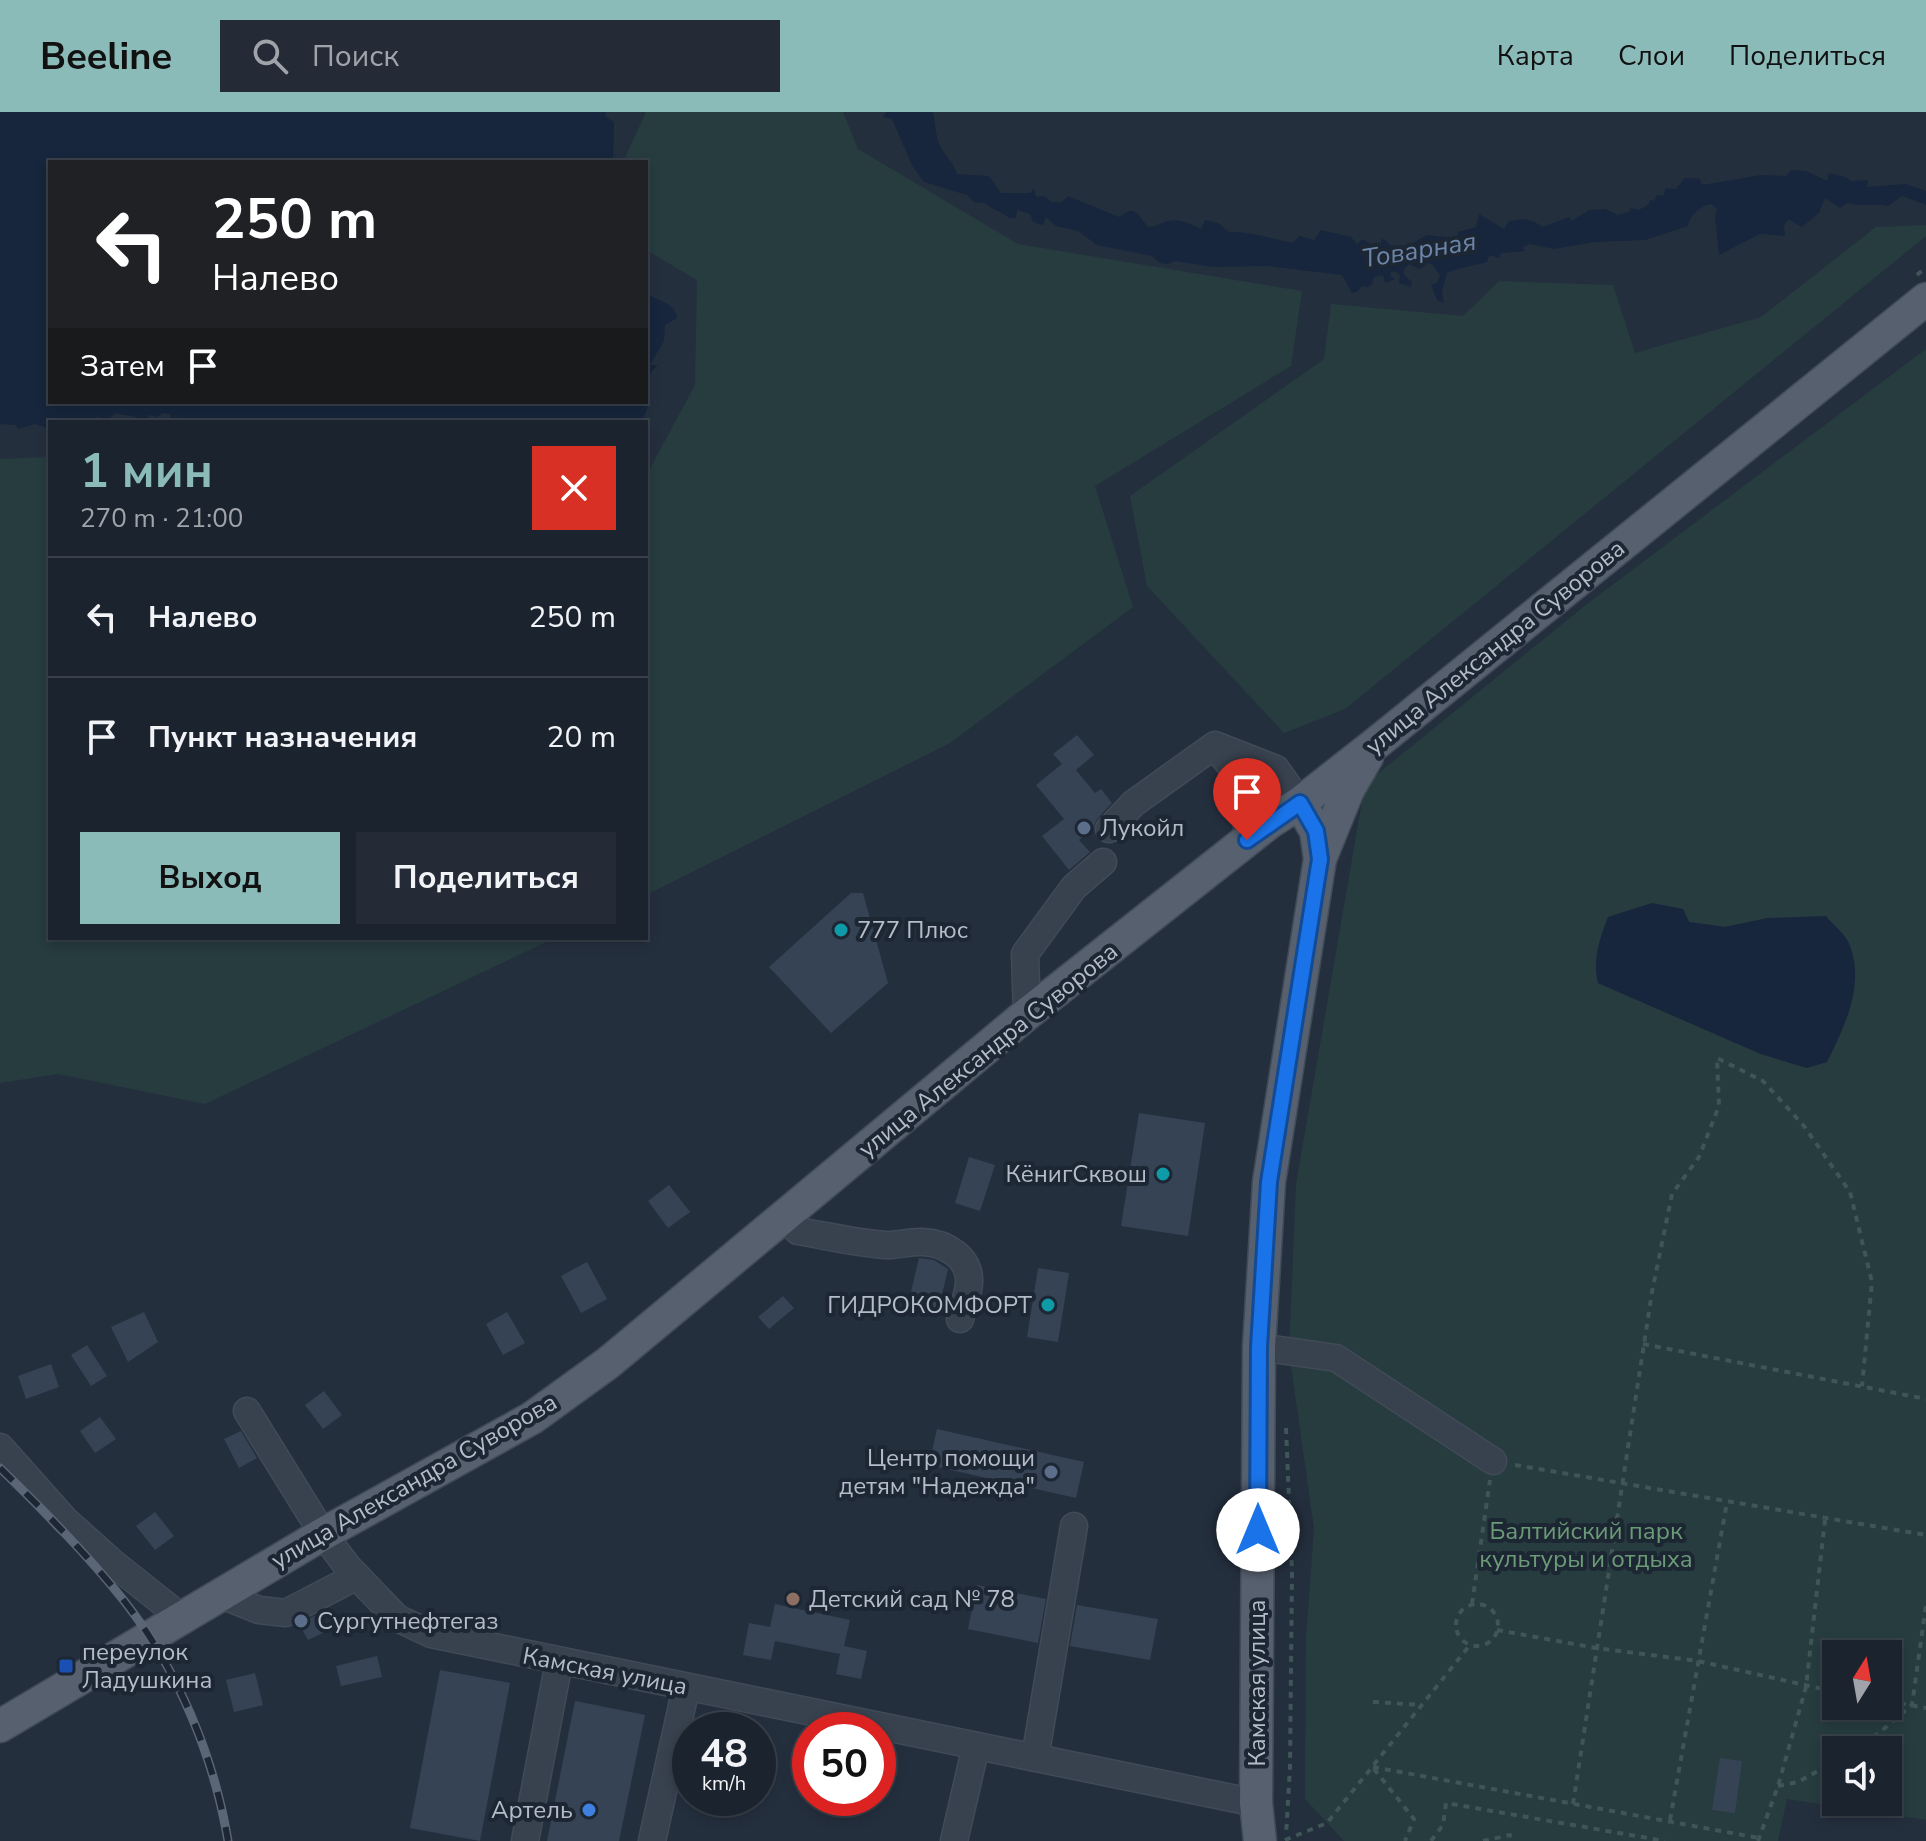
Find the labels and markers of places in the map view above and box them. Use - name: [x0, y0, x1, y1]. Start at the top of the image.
- pin: [1213, 758, 1281, 840]
- place label: Лукойл: [1100, 812, 1184, 844]
- marker: Лукойл: [1075, 819, 1093, 837]
- place label: 777 Плюс: [857, 914, 968, 946]
- marker: 777 Плюс: [832, 921, 850, 939]
- place label: КёнигСквош: [1006, 1158, 1147, 1190]
- marker: КёнигСквош: [1154, 1165, 1172, 1183]
- place label: ГИДРОКОМФОРТ: [827, 1289, 1033, 1321]
- marker: ГИДРОКОМФОРТ: [1039, 1296, 1057, 1314]
- place label: Центр помощи детям "Надежда": [839, 1442, 1035, 1502]
- marker: Центр помощи детям "Надежда": [1042, 1463, 1060, 1481]
- place label: Детский сад № 78: [809, 1583, 1015, 1615]
- marker: Детский сад № 78: [784, 1590, 802, 1608]
- place label: Сургутнефтегаз: [317, 1605, 498, 1637]
- marker: Сургутнефтегаз: [292, 1612, 310, 1630]
- place label: переулок Ладушкина: [82, 1636, 212, 1696]
- marker: переулок Ладушкина: [57, 1657, 75, 1675]
- place label: Артель: [491, 1794, 573, 1826]
- marker: Артель: [580, 1801, 598, 1819]

